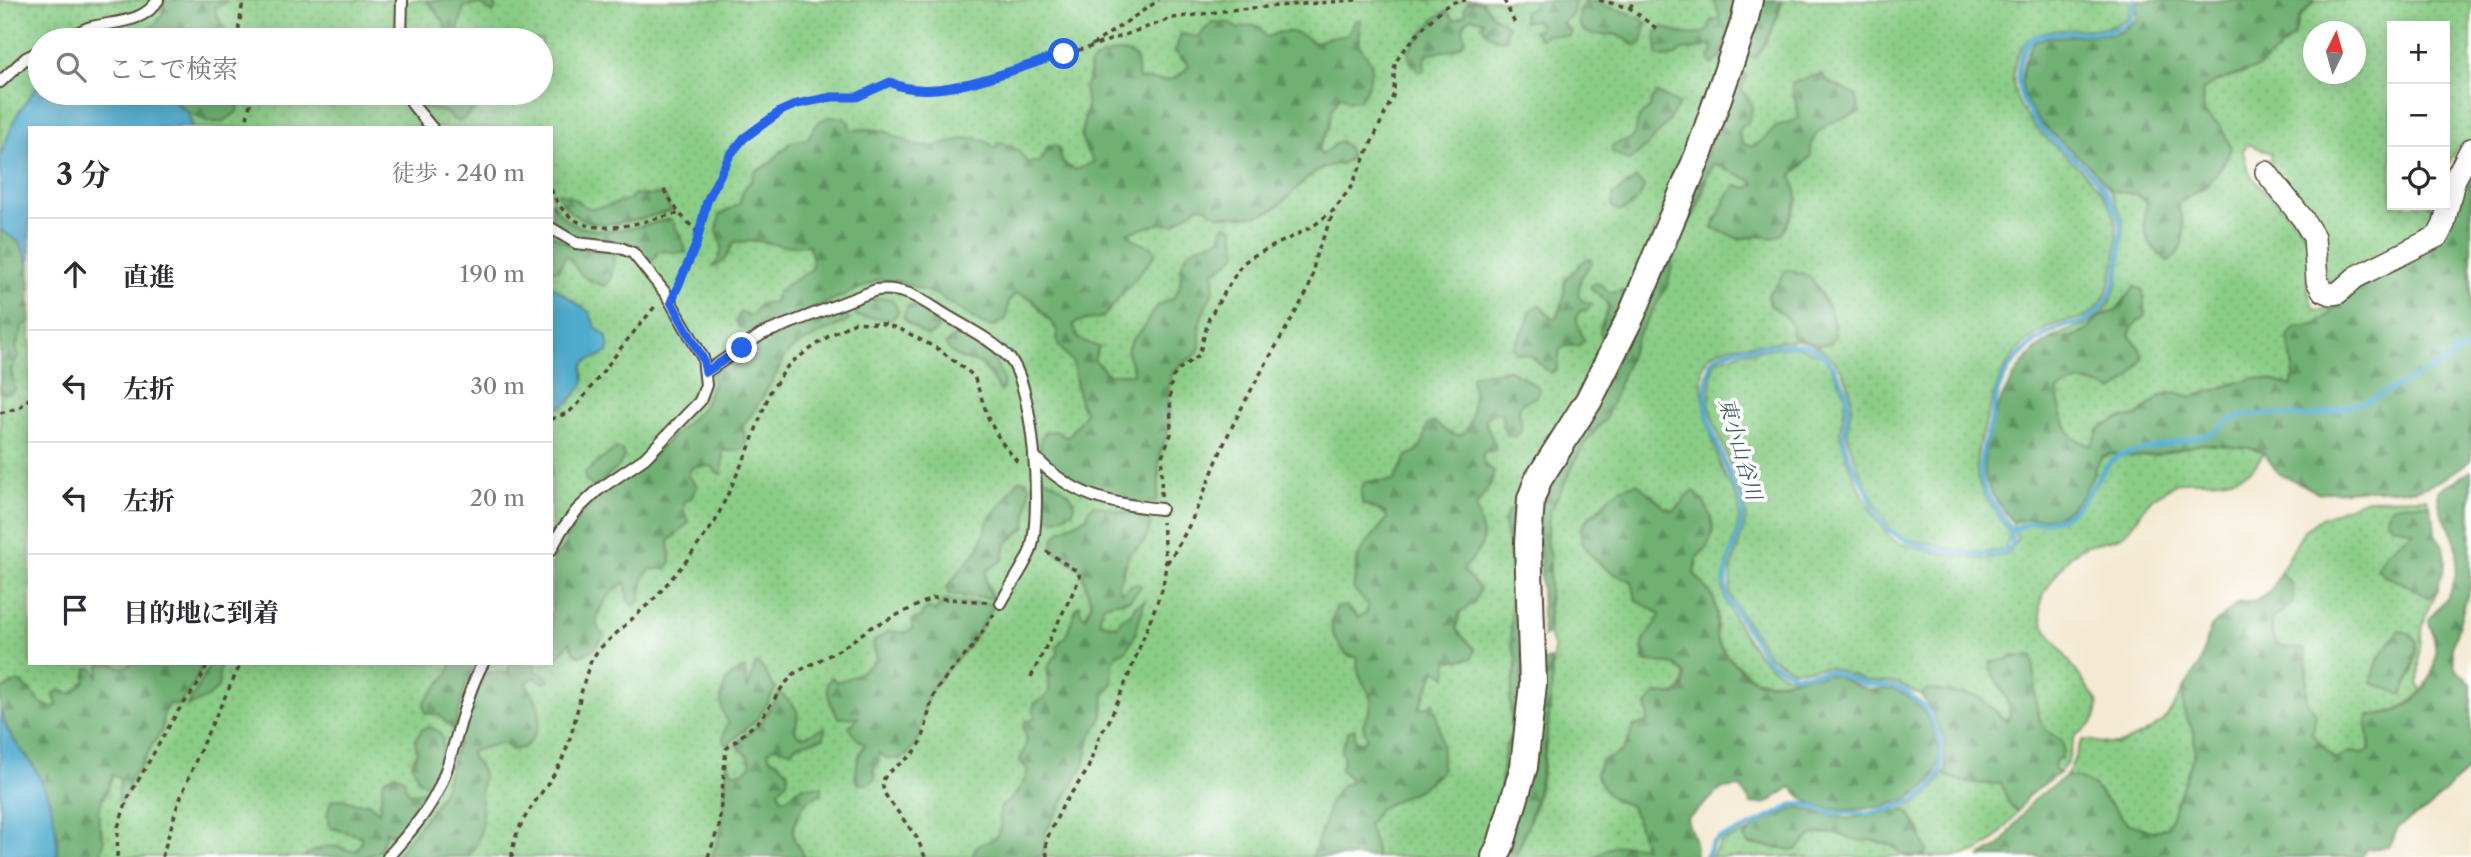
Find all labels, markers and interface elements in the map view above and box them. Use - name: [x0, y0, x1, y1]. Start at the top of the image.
- north arrow: [2303, 21, 2366, 84]
- map controls: [2387, 21, 2450, 210]
- button: +: [2387, 21, 2450, 84]
- search box: [28, 28, 553, 105]
- route start: [1048, 38, 1079, 69]
- icon: search: [52, 48, 90, 86]
- text: ここで検索: [108, 53, 238, 85]
- button: −: [2387, 84, 2450, 147]
- button: locate: [2387, 147, 2450, 210]
- text: 3 分: [56, 156, 110, 193]
- text: 徒歩 · 240 m: [392, 159, 525, 187]
- icon: ahead: [56, 255, 94, 293]
- text: 190 m: [460, 260, 525, 288]
- text: 直進: [123, 261, 175, 293]
- route end: [726, 332, 757, 363]
- icon: left: [56, 367, 94, 405]
- text: 30 m: [470, 372, 525, 400]
- text: 左折: [123, 373, 175, 405]
- water label: 東小山谷川: [1714, 395, 1768, 505]
- icon: left: [56, 479, 94, 517]
- text: 20 m: [470, 484, 525, 512]
- text: 左折: [123, 485, 175, 517]
- icon: arrive: [56, 591, 94, 629]
- text: 目的地に到着: [123, 597, 279, 629]

